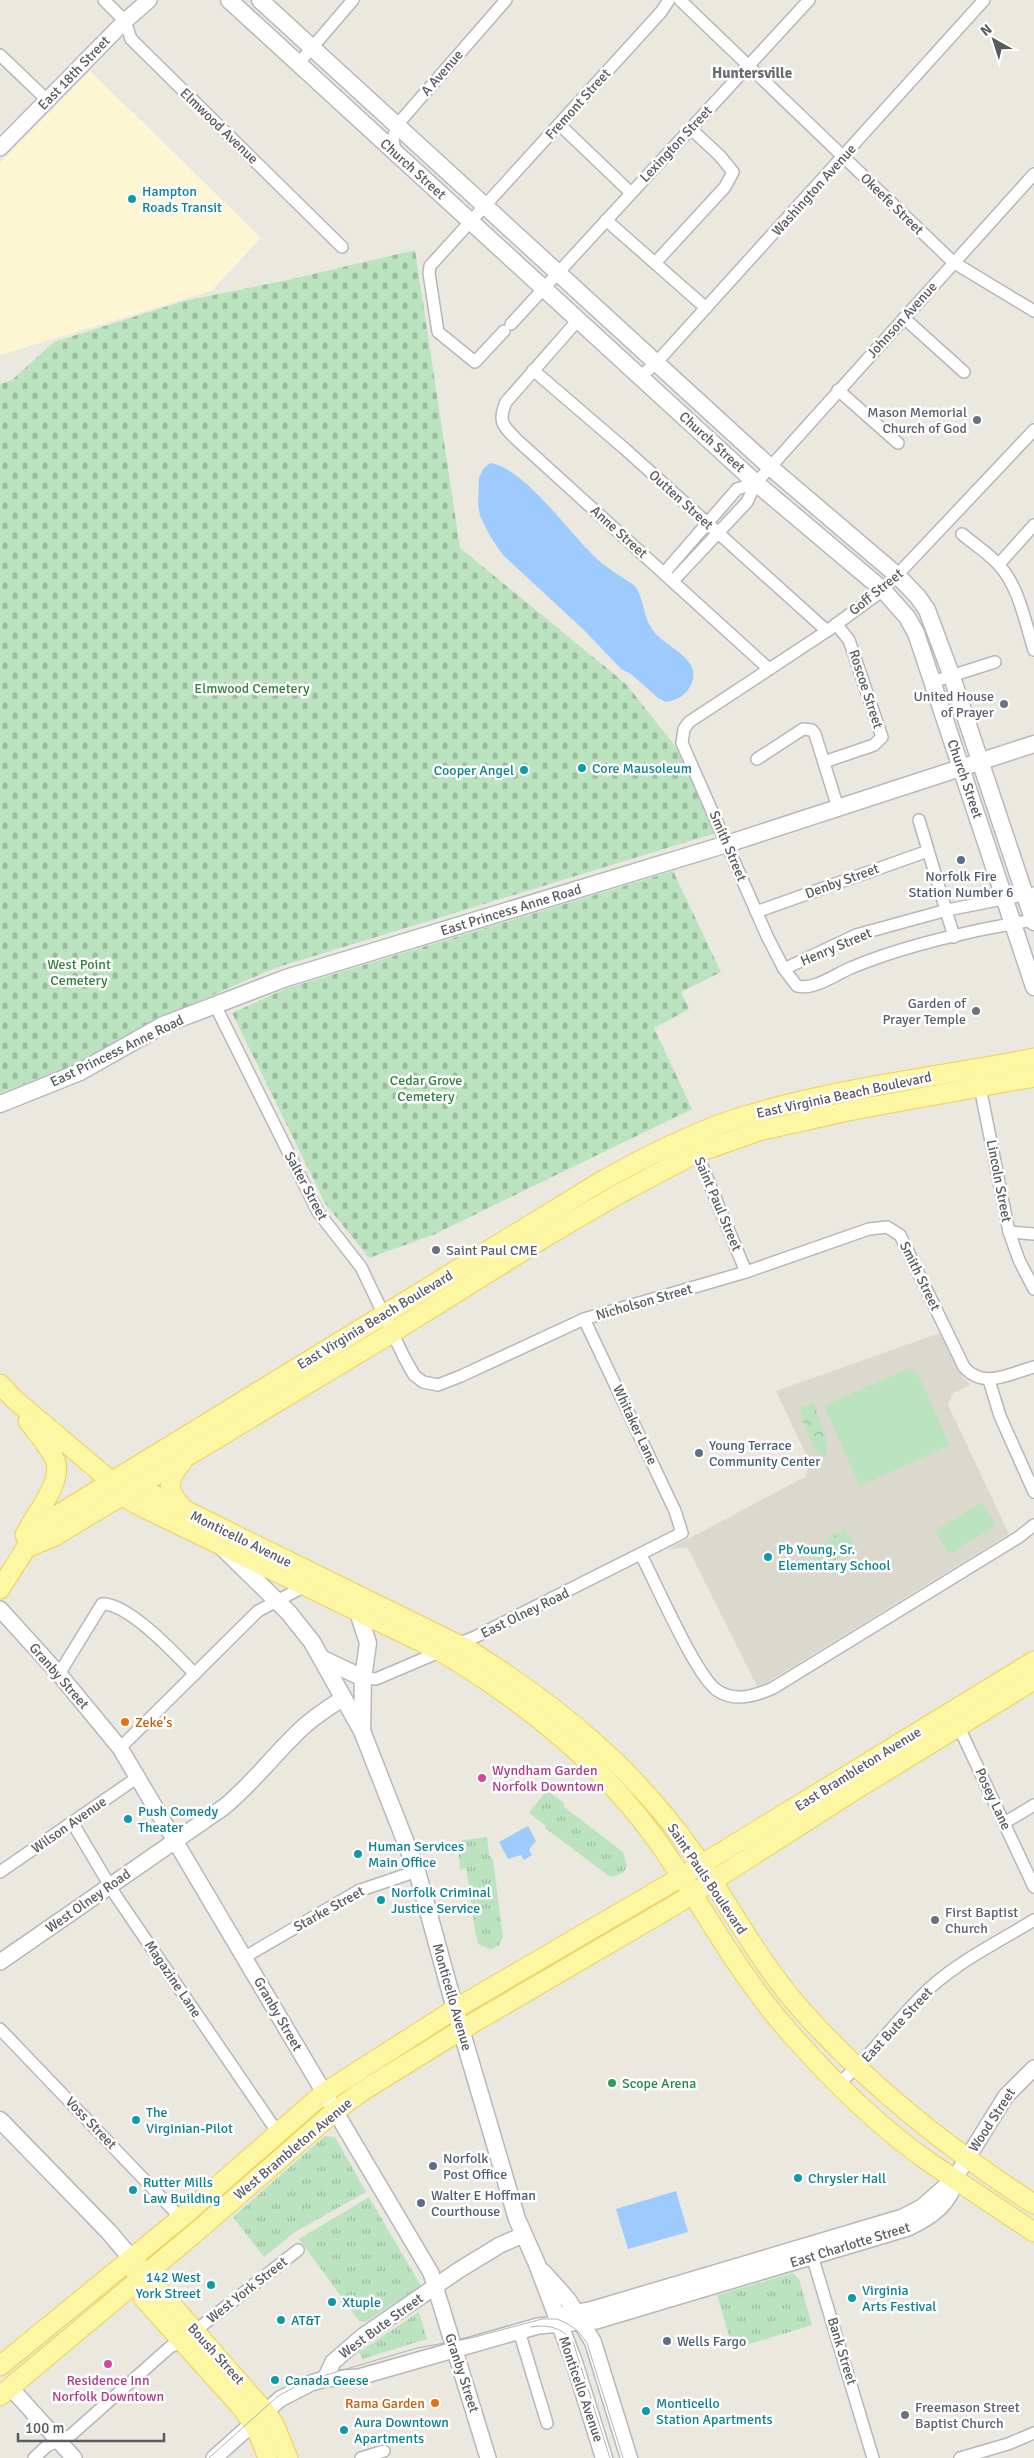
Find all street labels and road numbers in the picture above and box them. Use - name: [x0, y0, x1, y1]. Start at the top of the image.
- street label: East 18th Street: [34, 32, 114, 114]
- street label: A Avenue: [417, 47, 467, 99]
- street label: Fremont Street: [542, 65, 614, 143]
- street label: Elmwood Avenue: [176, 85, 262, 167]
- street label: Lexington Street: [636, 102, 716, 186]
- street label: Church Street: [377, 135, 449, 203]
- street label: Washington Avenue: [768, 141, 860, 239]
- street label: Okeefe Street: [857, 170, 927, 238]
- street label: Johnson Avenue: [863, 278, 941, 362]
- street label: Church Street: [676, 408, 748, 476]
- street label: Outten Street: [645, 467, 717, 533]
- street label: Anne Street: [587, 502, 651, 562]
- street label: Goff Street: [846, 565, 907, 619]
- street label: Roscoe Street: [845, 647, 887, 731]
- street label: Church Street: [944, 737, 986, 821]
- street label: Smith Street: [706, 808, 750, 884]
- street label: Denby Street: [803, 860, 881, 902]
- street label: East Princess Anne Road: [439, 880, 583, 940]
- street label: Henry Street: [798, 924, 874, 970]
- street label: East Princess Anne Road: [48, 1011, 186, 1091]
- street label: East Virginia Beach Boulevard: [755, 1068, 933, 1122]
- street label: Lincoln Street: [983, 1138, 1015, 1224]
- street label: Salter Street: [281, 1149, 331, 1223]
- street label: Saint Paul Street: [691, 1154, 745, 1254]
- street label: Smith Street: [896, 1239, 944, 1313]
- street label: East Virginia Beach Boulevard: [294, 1267, 456, 1373]
- street label: Nicholson Street: [594, 1280, 694, 1324]
- street label: Whitaker Lane: [609, 1382, 661, 1468]
- street label: Monticello Avenue: [188, 1507, 294, 1571]
- street label: East Olney Road: [478, 1584, 572, 1642]
- street label: Granby Street: [26, 1639, 92, 1713]
- street label: East Brambleton Avenue: [792, 1723, 924, 1815]
- street label: Posey Lane: [971, 1765, 1015, 1833]
- street label: Wilson Avenue: [28, 1793, 110, 1857]
- street label: Saint Pauls Boulevard: [664, 1820, 750, 1938]
- street label: West Olney Road: [42, 1865, 134, 1937]
- street label: Starke Street: [291, 1883, 367, 1935]
- street label: Magazine Lane: [141, 1937, 205, 2021]
- street label: Monticello Avenue: [429, 1941, 475, 2053]
- street label: Granby Street: [250, 1974, 306, 2054]
- street label: East Bute Street: [858, 1984, 936, 2066]
- street label: Wood Street: [965, 2085, 1019, 2155]
- street label: Voss Street: [62, 2093, 120, 2153]
- street label: West Brambleton Avenue: [230, 2095, 356, 2203]
- street label: East Charlotte Street: [788, 2219, 912, 2271]
- street label: West York Street: [203, 2253, 291, 2327]
- street label: West Bute Street: [336, 2290, 426, 2362]
- street label: Bank Street: [824, 2315, 860, 2387]
- street label: Boush Street: [184, 2320, 248, 2388]
- street label: Granby Street: [441, 2331, 483, 2415]
- street label: Monticello Avenue: [555, 2334, 607, 2444]

